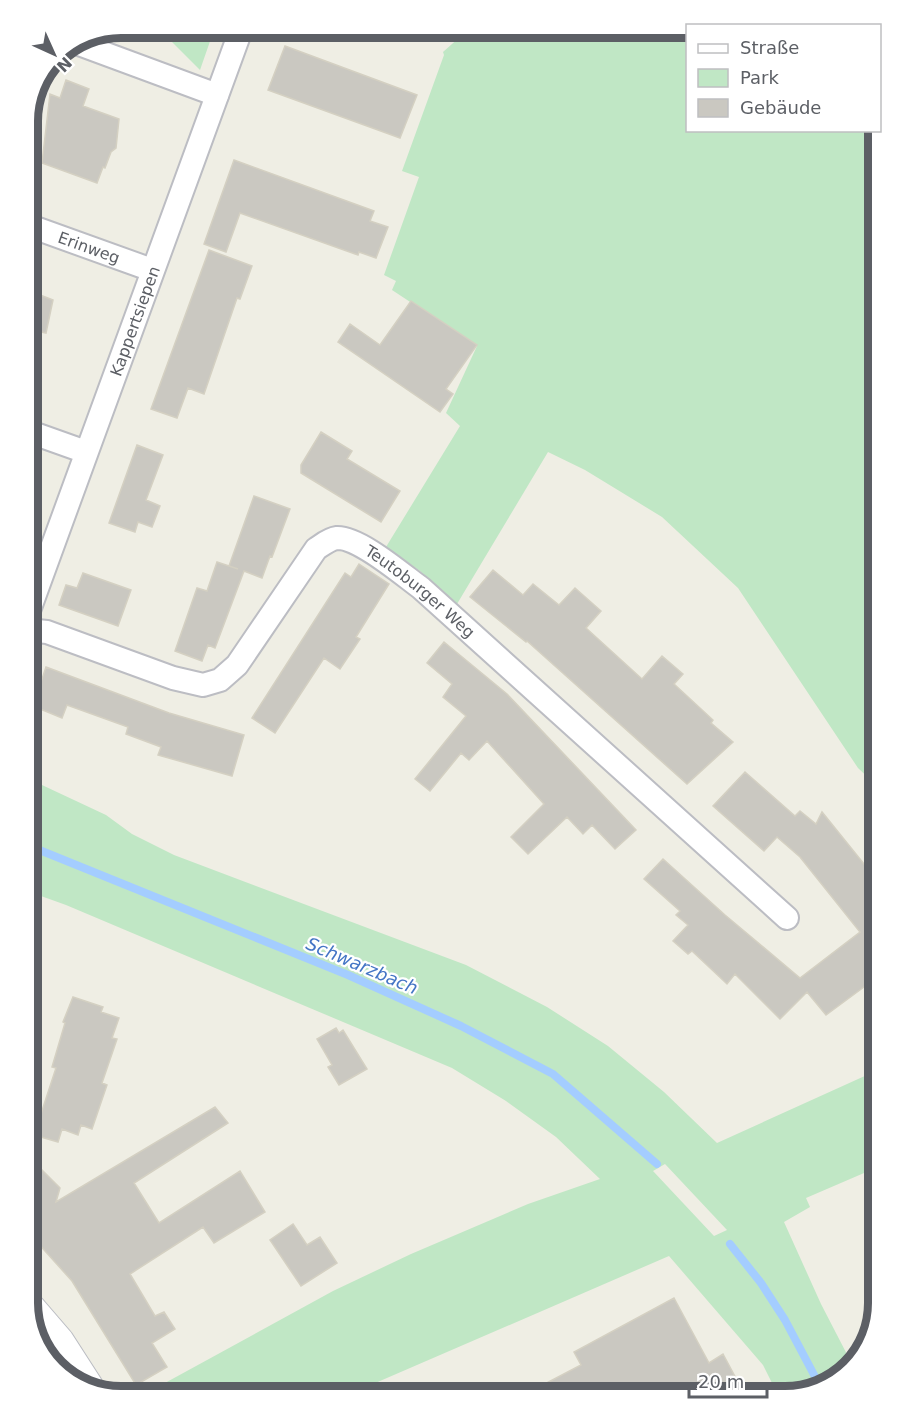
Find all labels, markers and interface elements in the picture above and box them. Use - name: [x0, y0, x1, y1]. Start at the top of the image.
- north arrow: [24, 24, 84, 84]
- legend: [686, 24, 881, 132]
- text: Straße: [740, 37, 799, 58]
- text: N: [53, 53, 76, 76]
- text: Park: [740, 67, 779, 88]
- text: Gebäude: [740, 97, 821, 118]
- street label: Erinweg: [55, 228, 122, 268]
- street label: Kappertsiepen: [106, 264, 164, 379]
- street label: Teutoburger Weg: [361, 541, 479, 642]
- water label: Schwarzbach: [303, 933, 421, 998]
- scale bar: [689, 1361, 767, 1399]
- text: 20 m: [698, 1371, 744, 1392]

